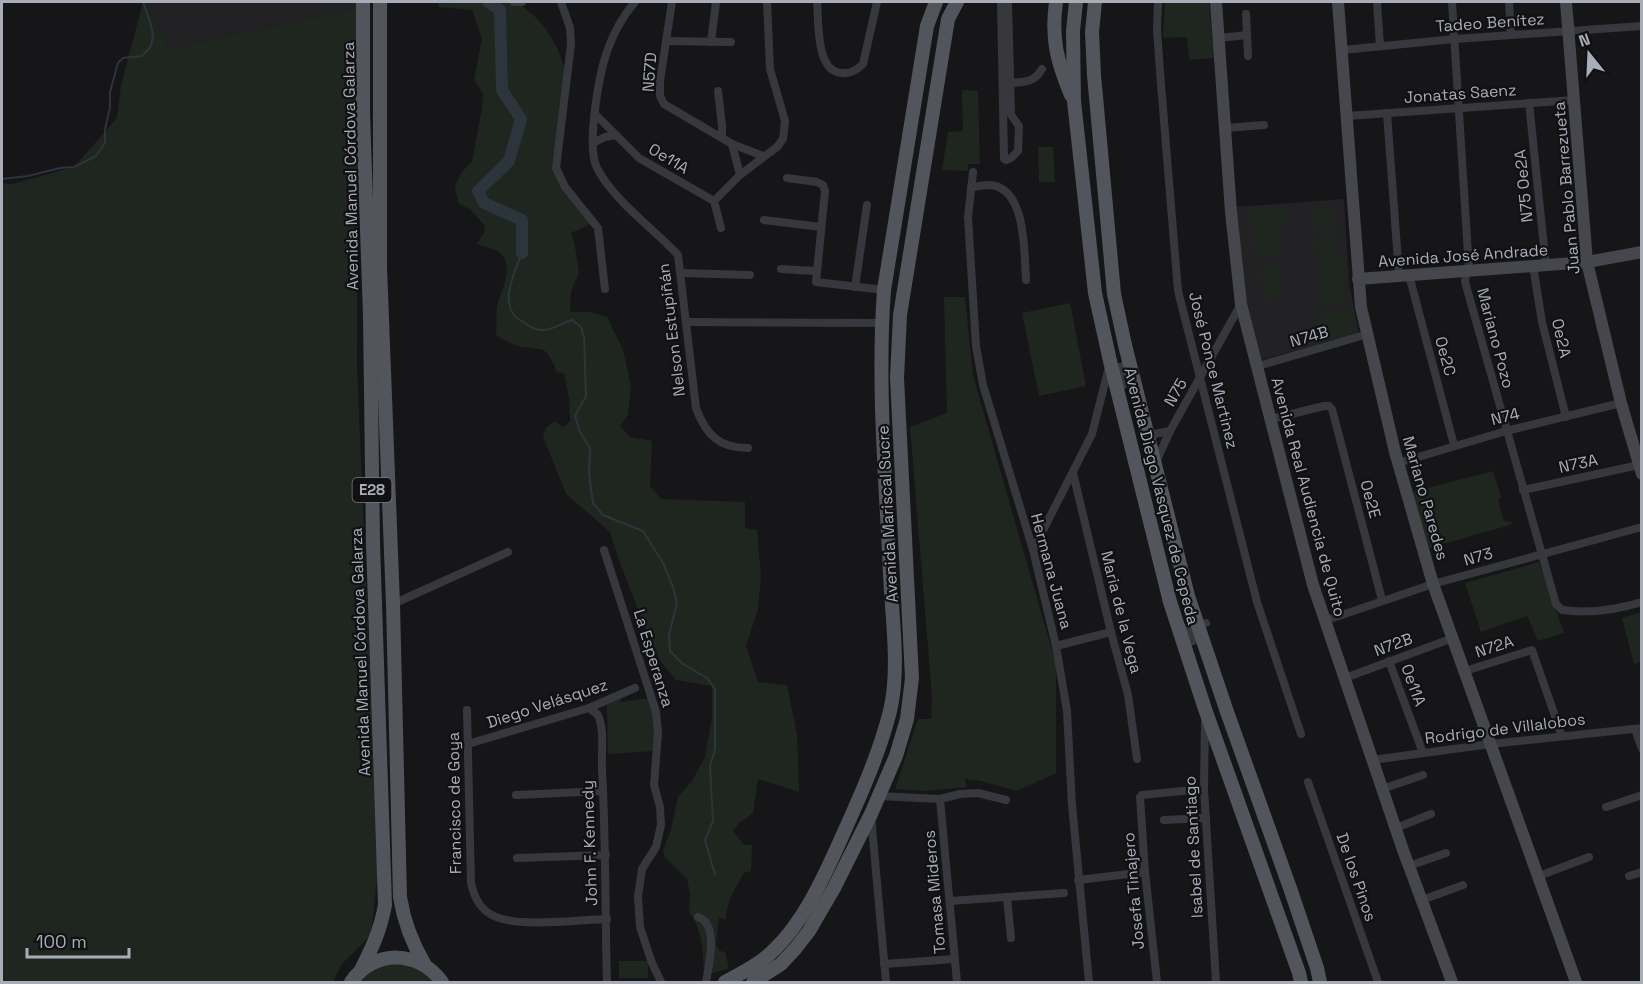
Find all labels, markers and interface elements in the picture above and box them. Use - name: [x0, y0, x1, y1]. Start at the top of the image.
- street label: Tadeo Benítez: [1435, 8, 1545, 37]
- north arrow: [1559, 24, 1619, 84]
- text: N: [1576, 29, 1593, 52]
- street label: Avenida Manuel Córdova Galarza: [338, 41, 363, 291]
- street label: N57D: [638, 52, 661, 93]
- street label: Jonatas Saenz: [1403, 79, 1517, 108]
- street label: Juan Pablo Barrezueta: [1548, 101, 1585, 275]
- street label: Oe11A: [645, 138, 693, 179]
- street label: N75 Oe2A: [1509, 148, 1538, 223]
- street label: Avenida José Andrade: [1377, 239, 1549, 272]
- street label: Nelson Estupiñán: [653, 262, 690, 398]
- street label: Mariano Pozo: [1472, 286, 1519, 391]
- street label: José Ponce Martinez: [1184, 290, 1243, 451]
- street label: Oe2A: [1547, 316, 1576, 360]
- street label: N74B: [1287, 321, 1331, 352]
- street label: Oe2C: [1430, 334, 1461, 378]
- street label: Avenida Diego Vasquez de Cepeda: [1119, 365, 1204, 627]
- street label: N75: [1159, 374, 1192, 410]
- street label: Avenida Real Audiencia de Quito: [1266, 375, 1351, 619]
- street label: N74: [1489, 403, 1522, 430]
- street label: Avenida Mariscal Sucre: [872, 425, 903, 603]
- street label: Mariano Paredes: [1398, 434, 1453, 563]
- street label: N73A: [1557, 449, 1600, 478]
- road number: E28: [352, 478, 392, 502]
- street label: Oe2E: [1355, 478, 1386, 521]
- street label: Hermana Juana: [1026, 511, 1077, 631]
- street label: Avenida Manuel Córdova Galarza: [346, 527, 375, 777]
- street label: N73: [1461, 542, 1495, 571]
- street label: Maria de la Vega: [1096, 549, 1147, 676]
- street label: La Esperanza: [629, 607, 678, 710]
- street label: N72B: [1371, 628, 1415, 661]
- street label: N72A: [1472, 630, 1516, 663]
- street label: Oe11A: [1396, 661, 1431, 709]
- street label: Diego Velásquez: [484, 674, 610, 733]
- street label: Rodrigo de Villalobos: [1424, 708, 1586, 749]
- street label: Francisco de Goya: [443, 732, 466, 874]
- street label: Isabel de Santiago: [1179, 775, 1208, 919]
- street label: John F. Kennedy: [577, 780, 602, 906]
- street label: Tomasa Mideros: [919, 829, 950, 955]
- street label: De los Pinos: [1332, 830, 1381, 924]
- street label: Josefa Tinajero: [1118, 831, 1149, 950]
- scale bar: [27, 921, 129, 959]
- text: 100 m: [36, 930, 87, 953]

